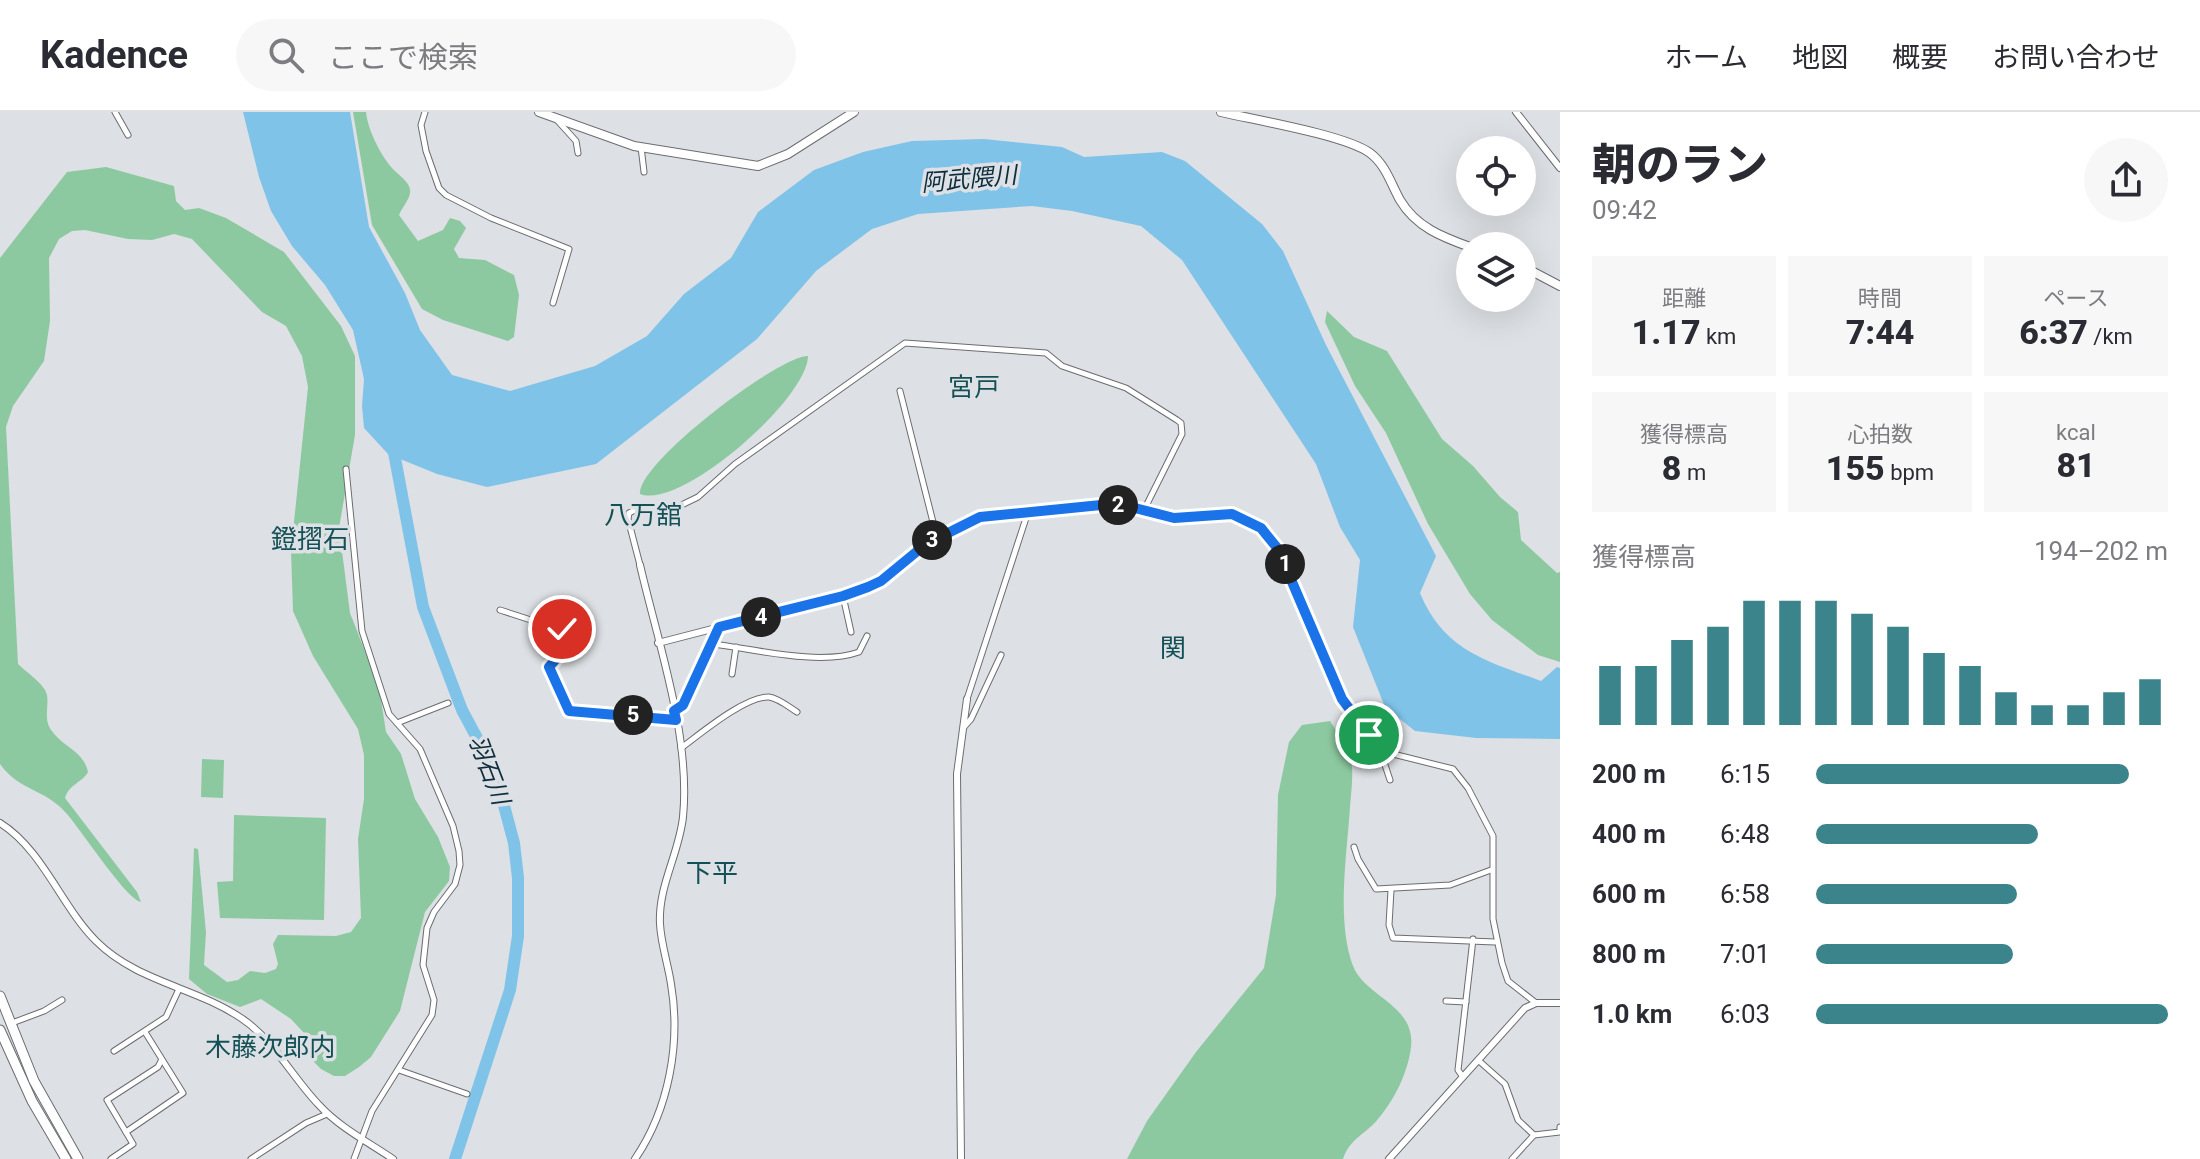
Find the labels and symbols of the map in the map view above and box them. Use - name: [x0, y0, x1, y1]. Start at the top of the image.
- water label: 阿武隈川: [920, 161, 1021, 197]
- district label: 宮戸: [948, 372, 1000, 402]
- pin: 2: [1098, 485, 1138, 525]
- district label: 八万舘: [604, 500, 682, 530]
- pin: 3: [912, 520, 952, 560]
- district label: 鐙摺石: [271, 524, 349, 554]
- pin: 1: [1265, 544, 1305, 584]
- pin: [528, 595, 596, 663]
- pin: 4: [741, 597, 781, 637]
- district label: 関: [1160, 633, 1186, 663]
- pin: 5: [613, 695, 653, 735]
- pin: [1335, 701, 1403, 769]
- water label: 羽石川: [463, 731, 516, 811]
- district label: 下平: [686, 858, 738, 888]
- district label: 木藤次郎内: [205, 1032, 335, 1062]

